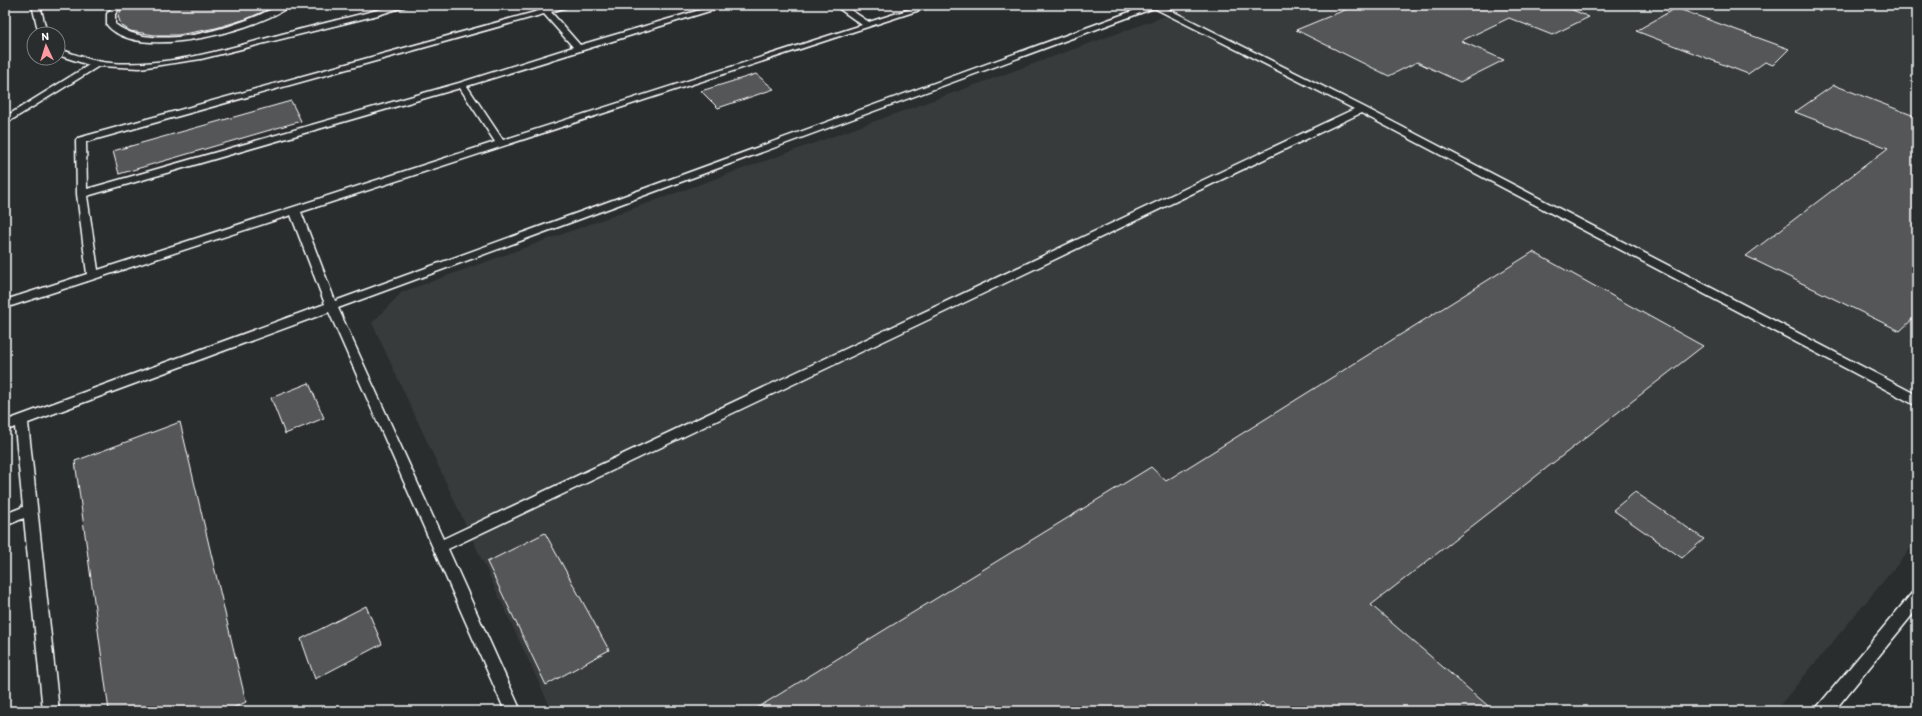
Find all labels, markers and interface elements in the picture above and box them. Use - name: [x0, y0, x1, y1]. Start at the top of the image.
- north arrow: [26, 26, 66, 66]
- text: N: [41, 30, 50, 43]

